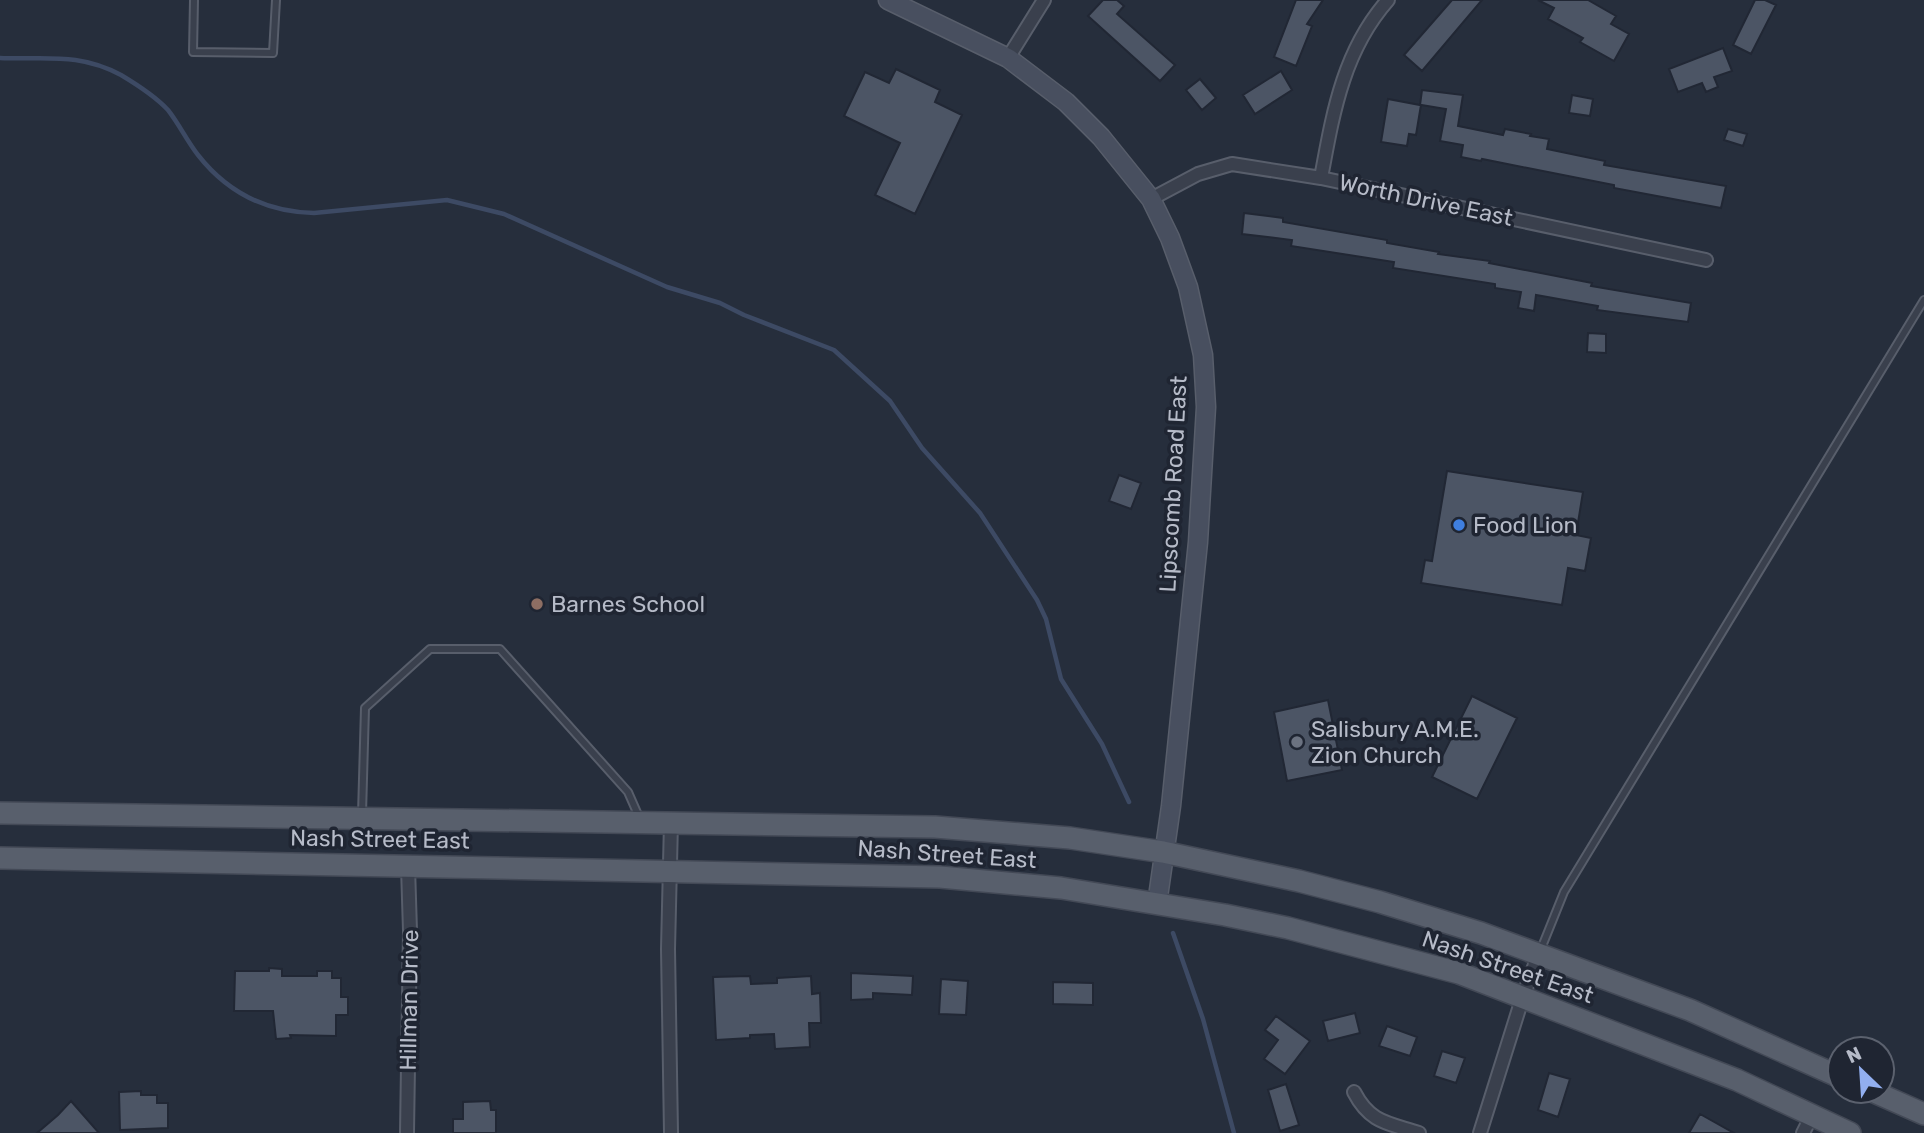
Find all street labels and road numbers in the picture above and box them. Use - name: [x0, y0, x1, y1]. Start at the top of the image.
- street label: Worth Drive East: [1337, 168, 1515, 232]
- street label: Lipscomb Road East: [1153, 375, 1193, 593]
- street label: Nash Street East: [290, 823, 470, 855]
- street label: Nash Street East: [856, 834, 1038, 874]
- street label: Nash Street East: [1419, 925, 1597, 1009]
- street label: Hillman Drive: [394, 929, 424, 1071]

